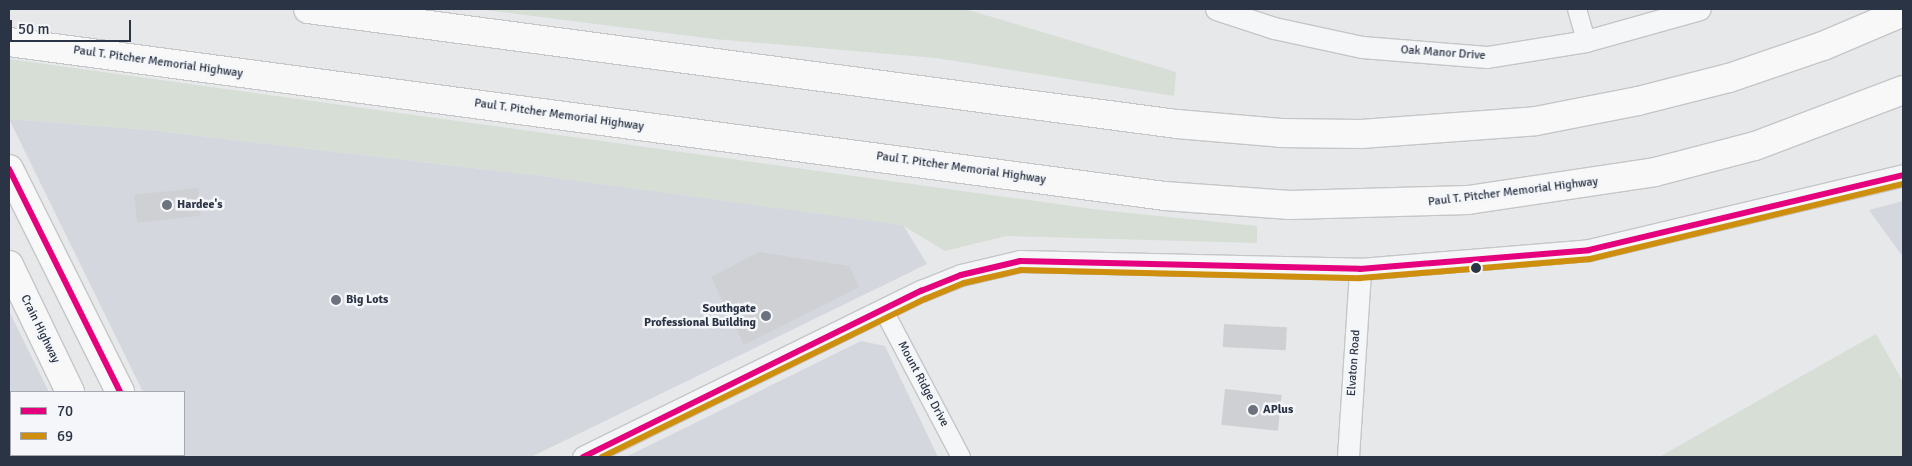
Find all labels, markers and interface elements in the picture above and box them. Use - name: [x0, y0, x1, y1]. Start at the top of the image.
- scale bar: [12, 10, 134, 42]
- text: 50 m: [18, 20, 49, 38]
- street label: Paul T. Pitcher Memorial Highway: [72, 43, 244, 81]
- street label: Oak Manor Drive: [1400, 43, 1486, 63]
- street label: Paul T. Pitcher Memorial Highway: [473, 96, 645, 134]
- street label: Paul T. Pitcher Memorial Highway: [875, 149, 1047, 187]
- street label: Paul T. Pitcher Memorial Highway: [1427, 174, 1599, 210]
- place label: Hardee's: [177, 198, 222, 212]
- marker: Hardee's: [161, 199, 173, 211]
- unlabelled marker: [1471, 263, 1481, 273]
- street label: Crain Highway: [17, 292, 63, 366]
- place label: Big Lots: [346, 293, 388, 307]
- marker: Big Lots: [330, 294, 342, 306]
- place label: Southgate Professional Building: [644, 302, 756, 330]
- marker: Southgate Professional Building: [760, 310, 772, 322]
- street label: Elvaton Road: [1344, 329, 1364, 397]
- street label: Mount Ridge Drive: [894, 339, 952, 429]
- legend: [10, 391, 185, 456]
- text: 70: [57, 402, 73, 420]
- place label: APlus: [1263, 403, 1293, 417]
- marker: APlus: [1247, 404, 1259, 416]
- text: 69: [57, 427, 73, 445]

